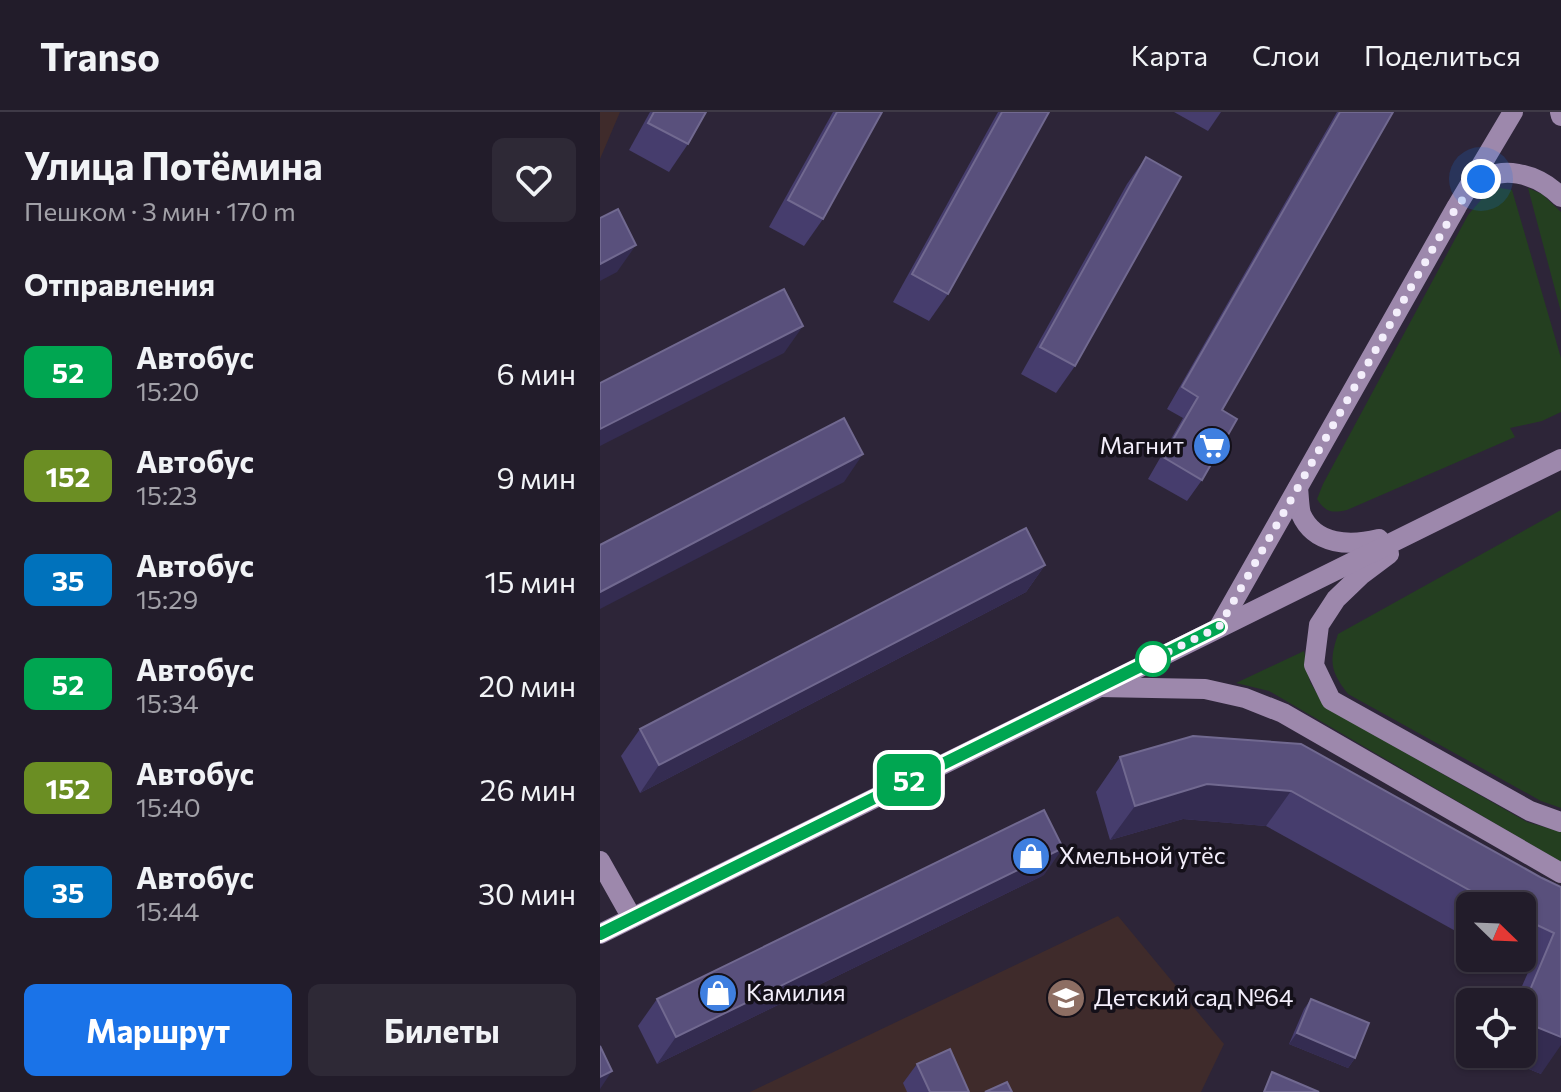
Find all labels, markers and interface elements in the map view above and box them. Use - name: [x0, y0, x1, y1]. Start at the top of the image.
- text: Transo: [40, 32, 160, 79]
- text: Карта: [1131, 38, 1208, 72]
- text: Слои: [1252, 38, 1320, 72]
- text: Поделиться: [1364, 38, 1521, 72]
- button: heart: [492, 138, 576, 222]
- text: Улица Потёмина: [24, 141, 323, 188]
- your location: [1461, 159, 1501, 199]
- text: Пешком · 3 мин · 170 m: [24, 195, 296, 226]
- text: Отправления: [24, 265, 215, 302]
- text: Автобус: [136, 338, 254, 375]
- text: 6 мин: [496, 354, 576, 391]
- text: 52: [52, 355, 84, 389]
- text: 15:20: [136, 375, 200, 406]
- supermarket icon: Магнит: [1191, 425, 1233, 467]
- place label: Магнит: [1100, 430, 1184, 459]
- text: Автобус: [136, 442, 254, 479]
- text: 9 мин: [496, 458, 576, 495]
- text: 152: [46, 459, 90, 493]
- text: 15:23: [136, 479, 197, 510]
- text: Автобус: [136, 546, 254, 583]
- text: 15 мин: [485, 562, 576, 599]
- text: 35: [52, 563, 84, 597]
- text: 15:29: [136, 583, 198, 614]
- unlabelled marker: [1136, 642, 1170, 676]
- text: Автобус: [136, 650, 254, 687]
- text: 20 мин: [478, 666, 576, 703]
- text: 52: [52, 667, 84, 701]
- text: 15:34: [136, 687, 199, 718]
- text: Автобус: [136, 754, 254, 791]
- line badge: 52: [873, 754, 945, 806]
- text: 52: [893, 763, 925, 797]
- text: 26 мин: [480, 770, 576, 807]
- text: 152: [46, 771, 90, 805]
- text: 15:40: [136, 791, 201, 822]
- shop icon: Хмельной утёс: [1010, 835, 1052, 877]
- place label: Хмельной утёс: [1059, 840, 1226, 869]
- text: Автобус: [136, 858, 254, 895]
- text: 30 мин: [478, 874, 576, 911]
- text: 35: [52, 875, 84, 909]
- north arrow: [1456, 892, 1536, 972]
- map controls: [1456, 892, 1536, 1068]
- text: 15:44: [136, 895, 199, 926]
- shop icon: Камилия: [697, 972, 739, 1014]
- place label: Камилия: [746, 977, 846, 1006]
- school or university icon: Детский сад №64: [1045, 977, 1087, 1019]
- place label: Детский сад №64: [1094, 982, 1293, 1011]
- button: Маршрут: [24, 984, 292, 1076]
- button: Билеты: [308, 984, 576, 1076]
- button: locate: [1456, 988, 1536, 1068]

